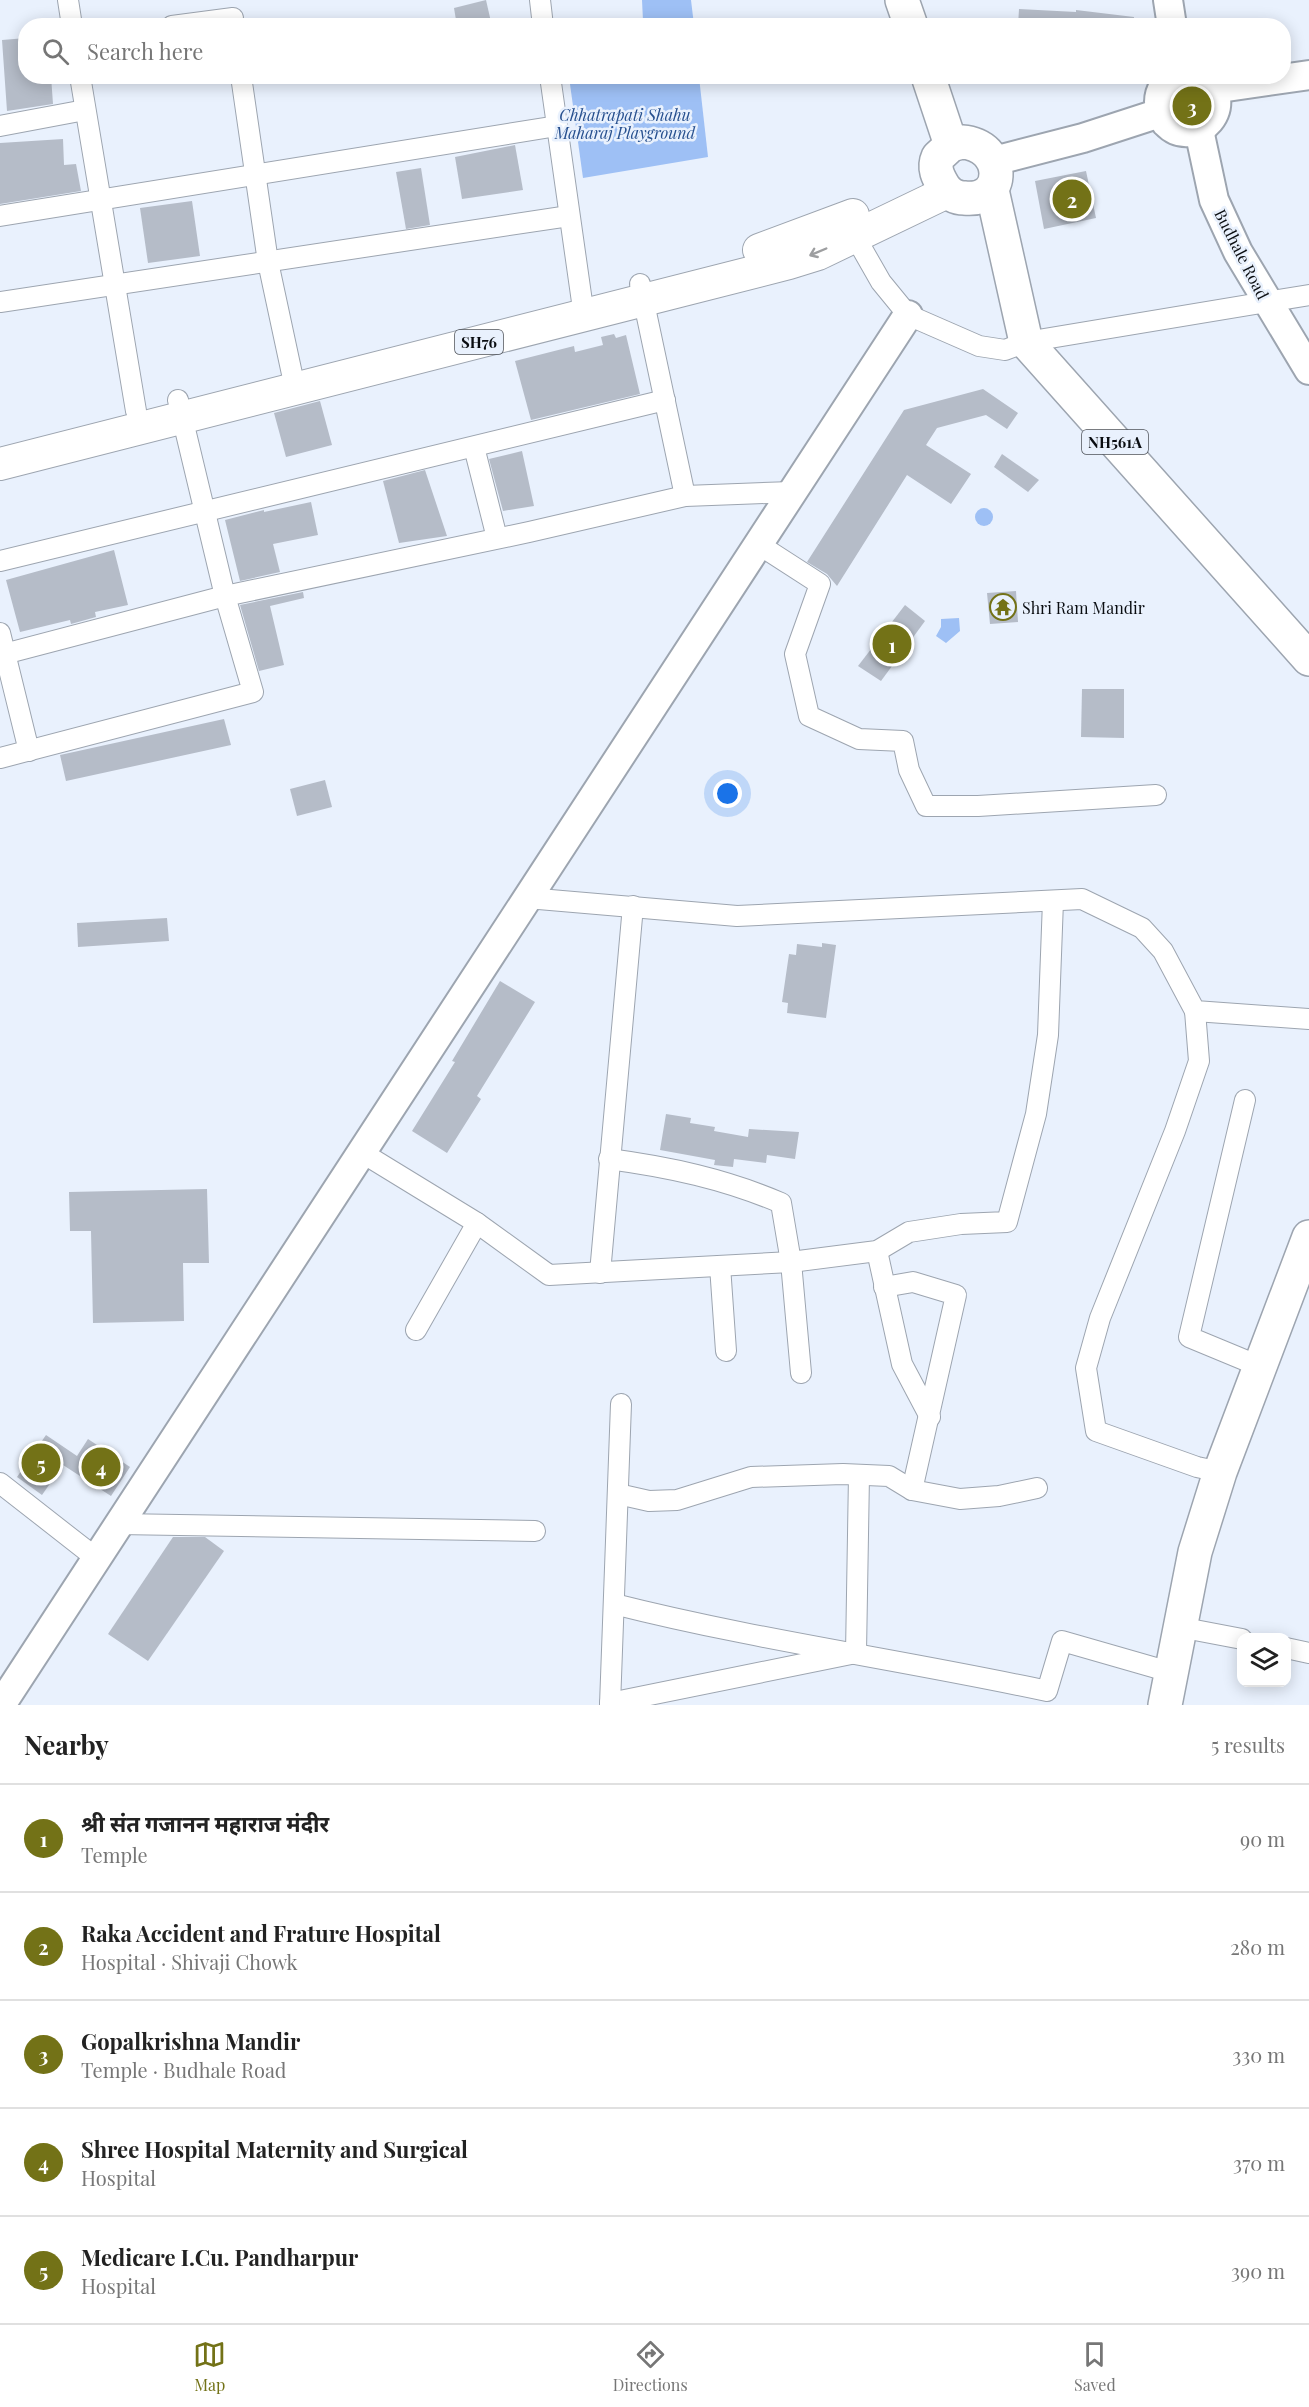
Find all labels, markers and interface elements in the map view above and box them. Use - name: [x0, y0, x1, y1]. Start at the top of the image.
- search box: [18, 18, 1291, 84]
- icon: search: [39, 35, 72, 68]
- text: Search here: [87, 36, 203, 66]
- pin: 3: [1172, 84, 1212, 128]
- park label: Chhatrapati Shahu Maharaj Playground: [554, 104, 697, 143]
- pin: 2: [1052, 176, 1092, 222]
- street label: Budhale Road: [1210, 205, 1274, 303]
- one-way arrow: [810, 247, 828, 259]
- road number: SH76: [455, 330, 503, 354]
- road number: NH561A: [1082, 430, 1148, 454]
- temple icon: Shri Ram Mandir: [988, 592, 1018, 622]
- place label: Shri Ram Mandir: [1022, 597, 1145, 618]
- pin: 1: [872, 622, 912, 666]
- your location: [713, 779, 742, 808]
- pin: 5: [22, 1440, 60, 1486]
- pin: 4: [82, 1444, 120, 1490]
- map controls: [1237, 1633, 1291, 1687]
- button: layers: [1237, 1633, 1291, 1687]
- text: Nearby: [24, 1727, 109, 1762]
- text: 5 results: [1211, 1731, 1285, 1758]
- text: श्री संंत गजानन महाराज मंदीर: [81, 1808, 329, 1838]
- text: 1: [40, 1825, 47, 1852]
- text: 90 m: [1240, 1825, 1285, 1852]
- text: Temple: [81, 1841, 148, 1868]
- text: Raka Accident and Frature Hospital: [81, 1918, 441, 1948]
- text: 2: [38, 1933, 49, 1960]
- text: 280 m: [1230, 1933, 1285, 1960]
- text: Hospital · Shivaji Chowk: [81, 1948, 298, 1975]
- text: Gopalkrishna Mandir: [81, 2026, 300, 2056]
- text: 3: [39, 2041, 48, 2068]
- text: 330 m: [1232, 2041, 1285, 2068]
- text: Temple · Budhale Road: [81, 2056, 286, 2083]
- text: Shree Hospital Maternity and Surgical: [81, 2134, 468, 2164]
- text: 4: [38, 2149, 49, 2176]
- text: 370 m: [1233, 2149, 1285, 2176]
- text: Hospital: [81, 2164, 156, 2191]
- text: Medicare I.Cu. Pandharpur: [81, 2242, 358, 2272]
- text: 5: [39, 2257, 48, 2284]
- text: 390 m: [1231, 2257, 1285, 2284]
- text: Hospital: [81, 2272, 156, 2299]
- tab: Map: [193, 2338, 226, 2395]
- tab: Directions: [613, 2338, 688, 2395]
- tab: Saved: [1074, 2338, 1116, 2395]

